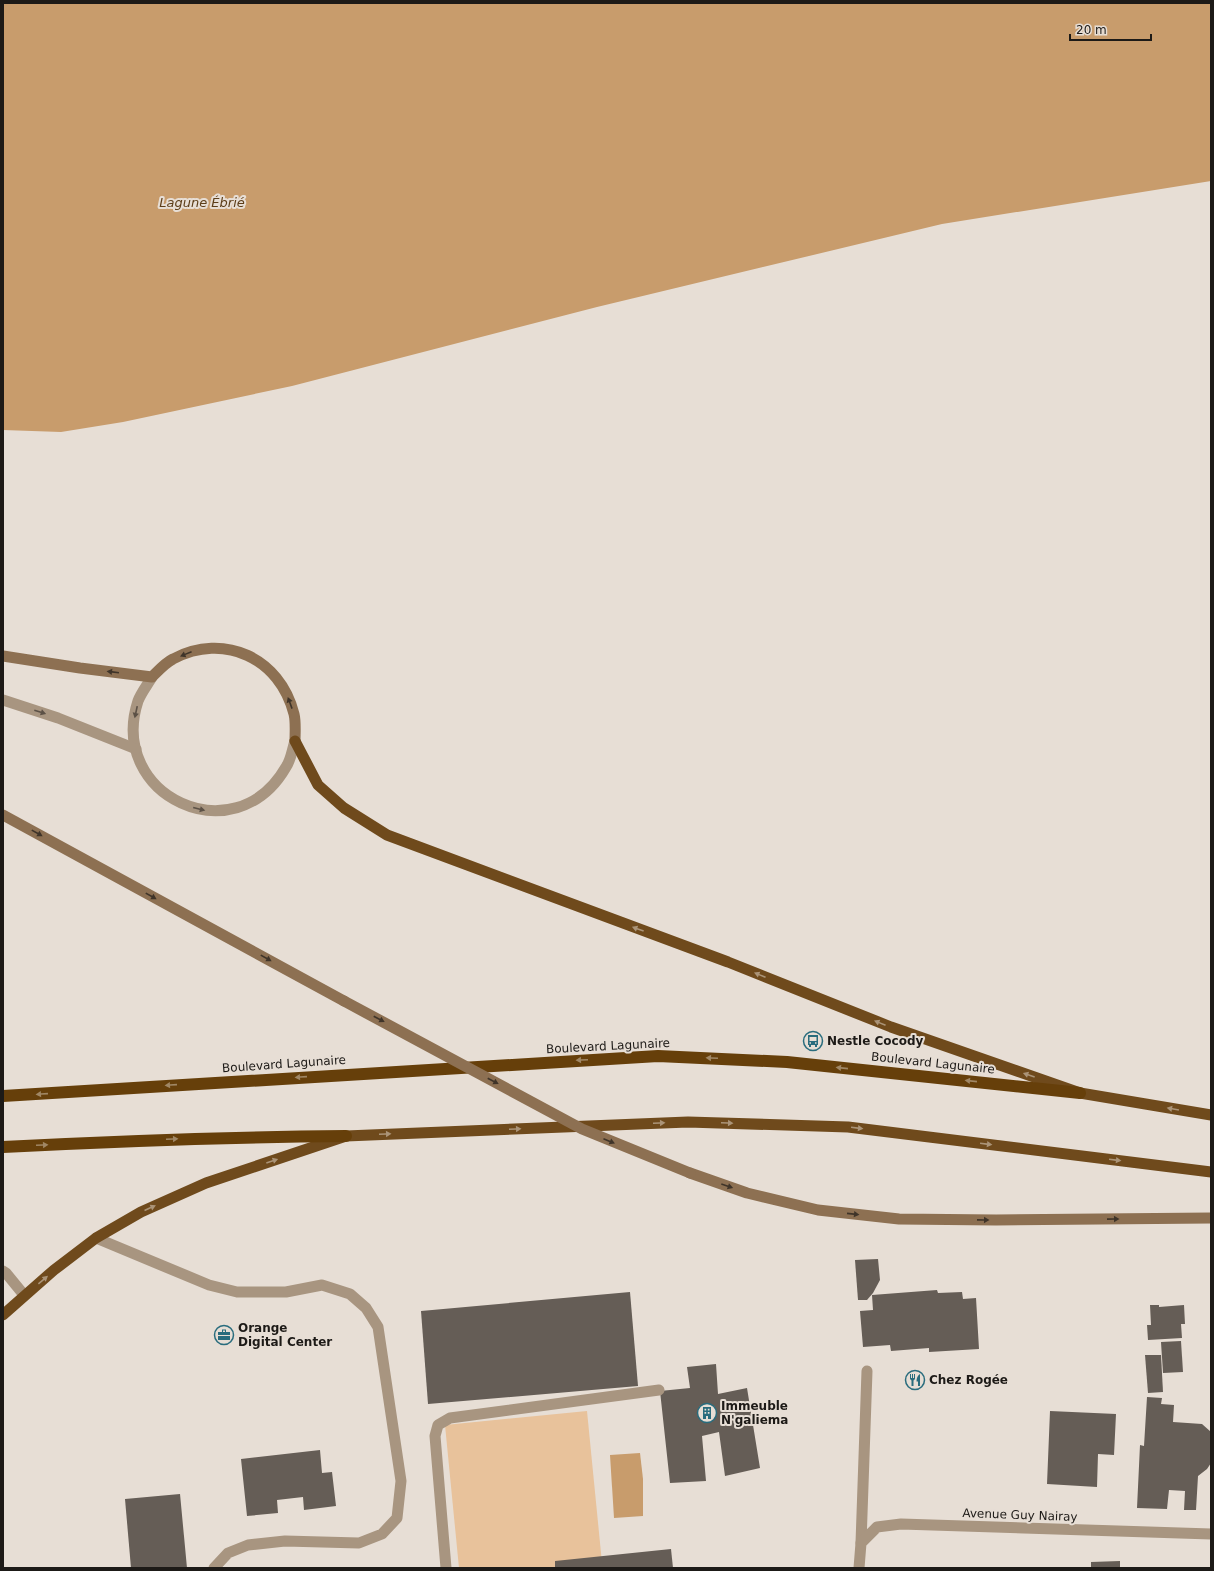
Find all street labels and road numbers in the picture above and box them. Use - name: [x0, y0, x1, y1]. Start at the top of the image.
- street label: Boulevard Lagunaire: [546, 1036, 670, 1056]
- street label: Boulevard Lagunaire: [871, 1050, 995, 1076]
- street label: Boulevard Lagunaire: [222, 1053, 346, 1075]
- street label: Avenue Guy Nairay: [962, 1506, 1078, 1524]

